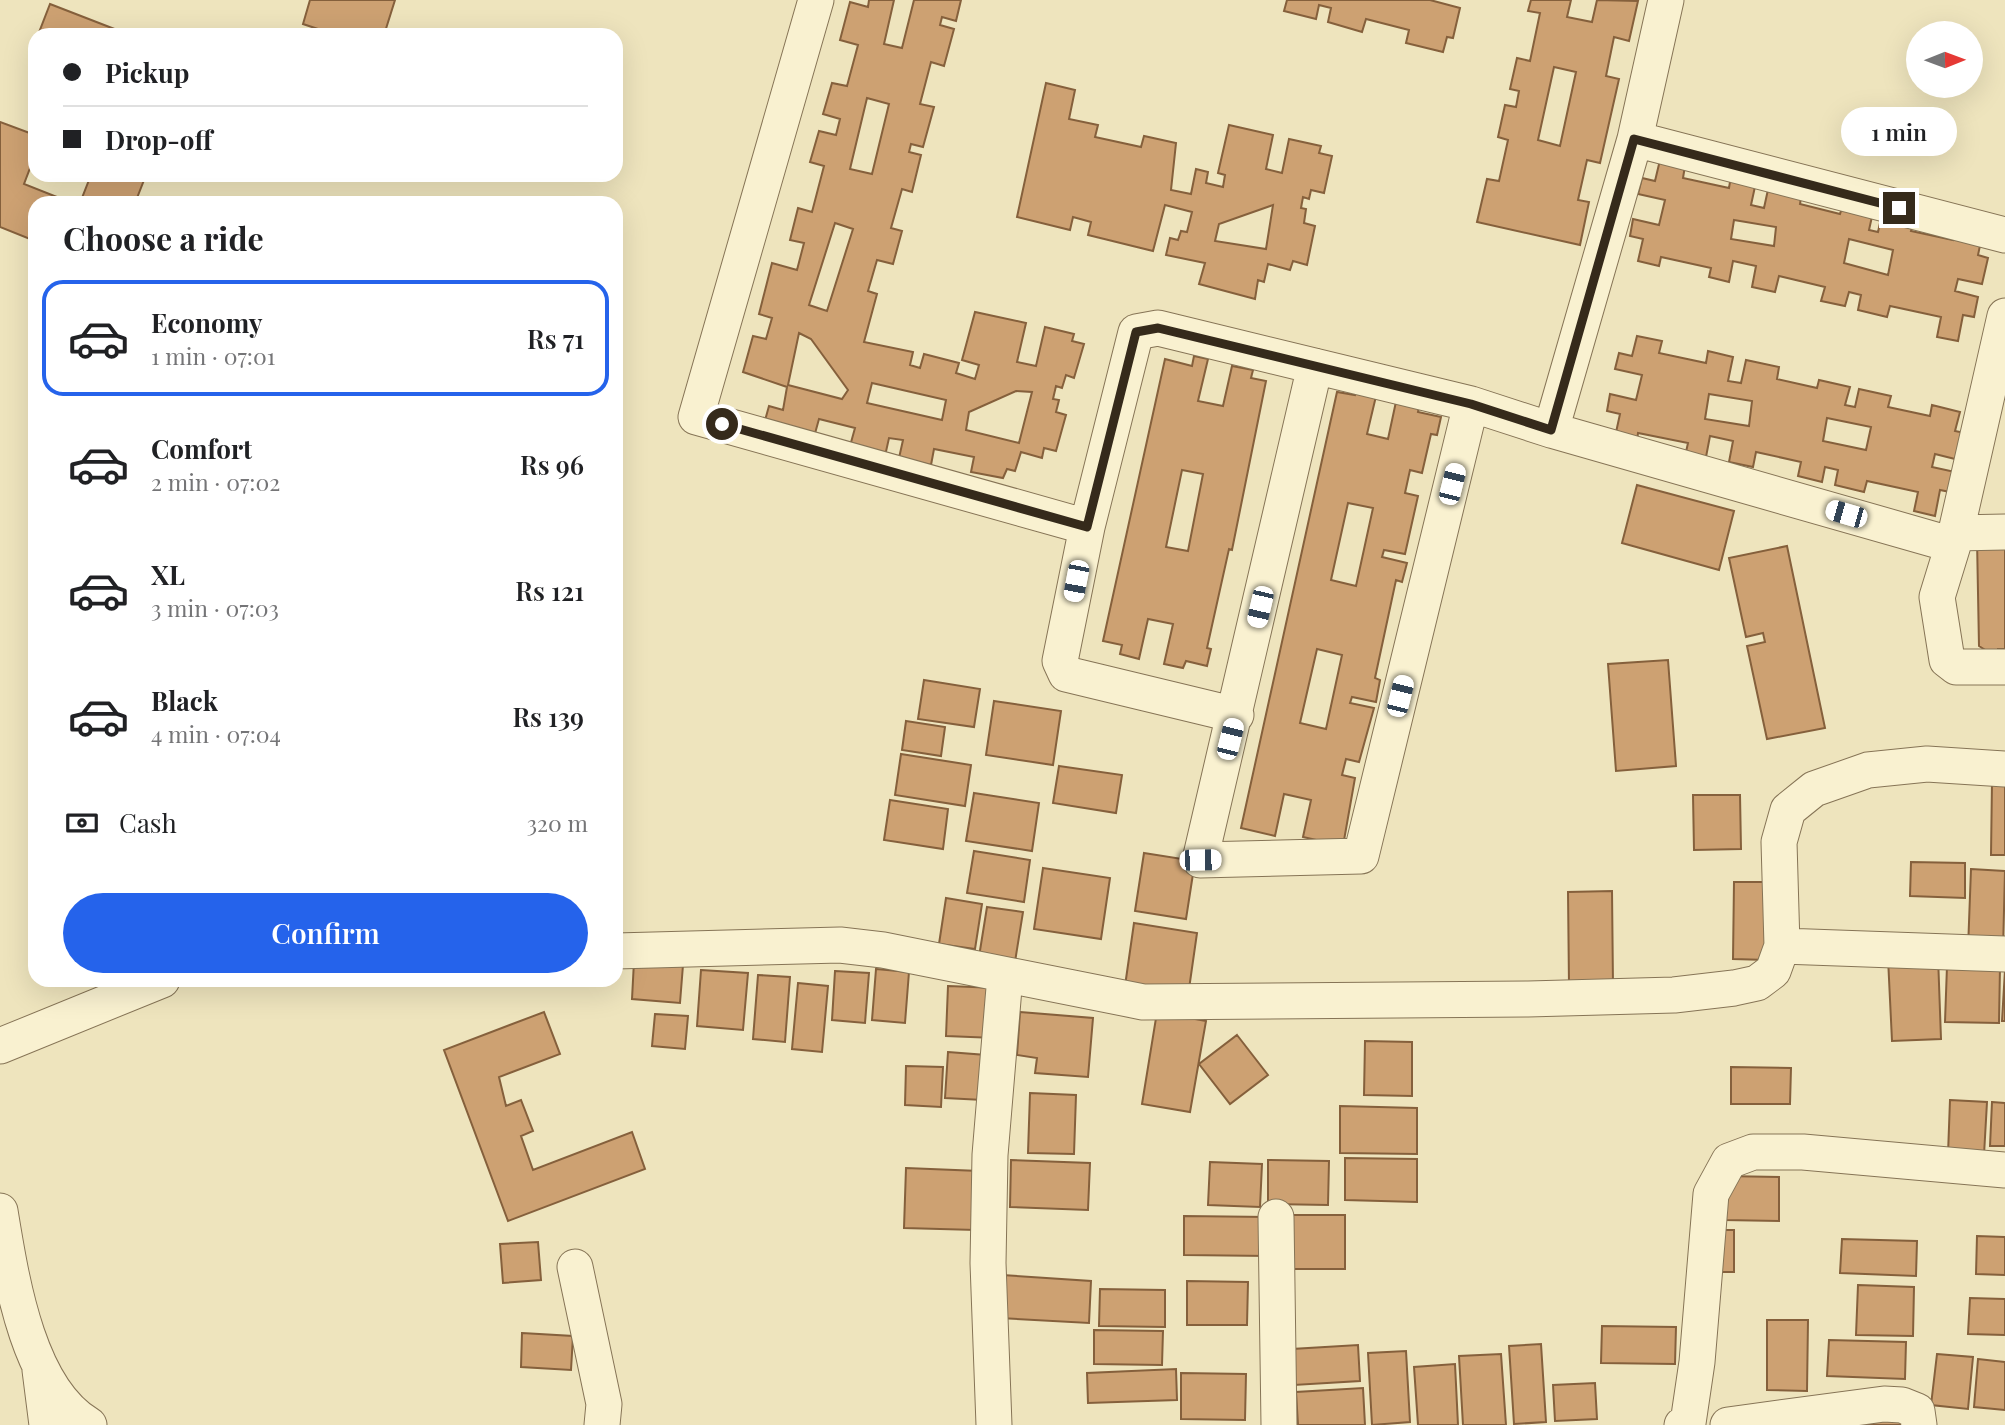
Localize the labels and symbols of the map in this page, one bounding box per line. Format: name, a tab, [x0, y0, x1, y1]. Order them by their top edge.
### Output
north arrow	[1906, 21, 1983, 98]
callout: 1 min	[1841, 106, 1957, 156]
route end	[1883, 192, 1915, 224]
route start	[706, 408, 738, 440]
car	[1437, 461, 1468, 507]
car	[1823, 498, 1870, 530]
car	[1062, 558, 1091, 604]
car	[1246, 584, 1275, 630]
car	[1385, 673, 1416, 719]
car	[1215, 716, 1246, 762]
car	[1179, 849, 1222, 871]

